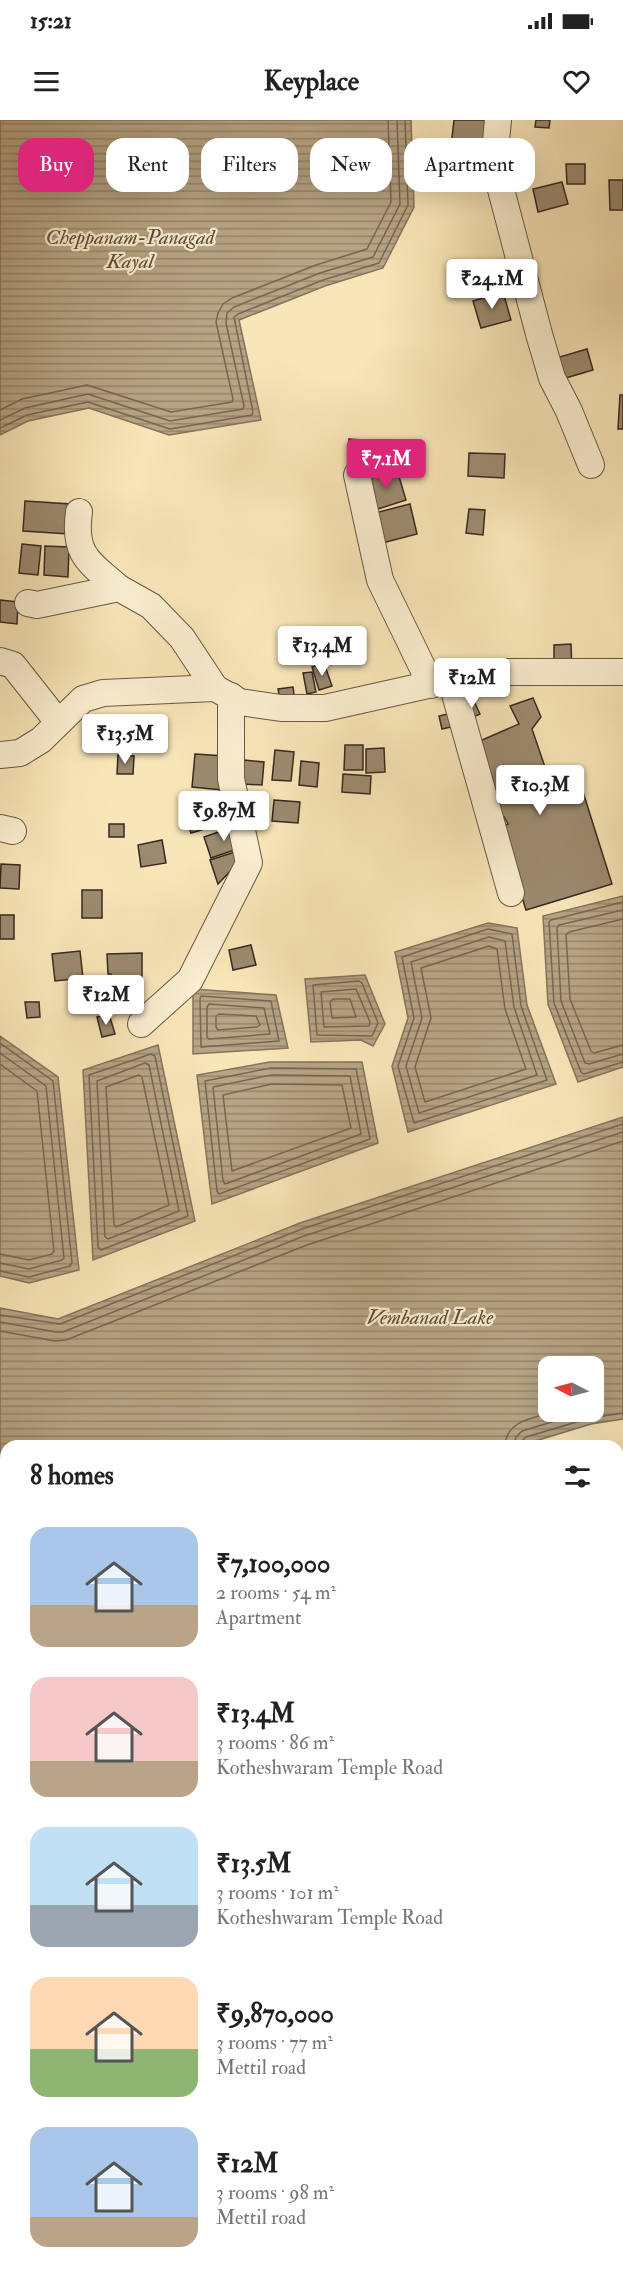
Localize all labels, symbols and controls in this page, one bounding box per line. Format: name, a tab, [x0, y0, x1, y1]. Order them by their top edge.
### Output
text: 15:21	[30, 7, 72, 35]
icon: menu	[30, 65, 63, 98]
text: Keyplace	[264, 65, 359, 98]
icon: heart	[560, 65, 593, 98]
chip: Buy	[18, 138, 94, 192]
chip: Rent	[106, 138, 189, 192]
chip: Filters	[201, 138, 298, 192]
chip: New	[310, 138, 392, 192]
chip: Apartment	[404, 138, 535, 192]
water label: Cheppanam-Panagad Kayal	[45, 224, 216, 275]
pin: ₹24.1M	[443, 259, 541, 310]
text: ₹24.1M	[460, 266, 524, 291]
pin: ₹7.1M	[344, 439, 428, 490]
text: ₹7.1M	[361, 446, 411, 471]
pin: ₹13.4M	[273, 626, 371, 677]
text: ₹13.4M	[292, 633, 352, 658]
pin: ₹12M	[436, 658, 508, 709]
text: ₹12M	[448, 665, 496, 690]
pin: ₹13.5M	[76, 714, 174, 765]
text: ₹13.5M	[96, 721, 154, 746]
pin: ₹10.3M	[491, 765, 589, 816]
text: ₹10.3M	[510, 772, 570, 797]
pin: ₹9.87M	[175, 791, 273, 842]
text: ₹9.87M	[192, 798, 256, 823]
pin: ₹12M	[70, 975, 142, 1026]
text: ₹12M	[82, 982, 130, 1007]
water label: Vembanad Lake	[367, 1304, 494, 1331]
north arrow	[538, 1356, 604, 1422]
map controls	[538, 1356, 604, 1422]
text: 8 homes	[30, 1460, 114, 1492]
icon: filters	[561, 1460, 594, 1493]
text: ₹7,100,000	[216, 1548, 330, 1580]
icon: home	[78, 1551, 150, 1623]
text: 2 rooms · 54 m²	[216, 1580, 336, 1605]
text: Apartment	[216, 1605, 301, 1630]
text: ₹13.4M	[216, 1698, 295, 1730]
icon: home	[78, 1701, 150, 1773]
text: 3 rooms · 86 m²	[216, 1730, 334, 1755]
text: Kotheshwaram Temple Road	[216, 1755, 443, 1780]
text: ₹13.5M	[216, 1848, 291, 1880]
icon: home	[78, 1851, 150, 1923]
text: 3 rooms · 101 m²	[216, 1880, 339, 1905]
text: Kotheshwaram Temple Road	[216, 1905, 443, 1930]
text: ₹9,870,000	[216, 1998, 334, 2030]
icon: home	[78, 2001, 150, 2073]
text: 3 rooms · 77 m²	[216, 2030, 333, 2055]
text: Mettil road	[216, 2055, 306, 2080]
text: ₹12M	[216, 2148, 278, 2180]
icon: home	[78, 2151, 150, 2223]
text: 3 rooms · 98 m²	[216, 2180, 334, 2205]
text: Mettil road	[216, 2205, 306, 2230]

